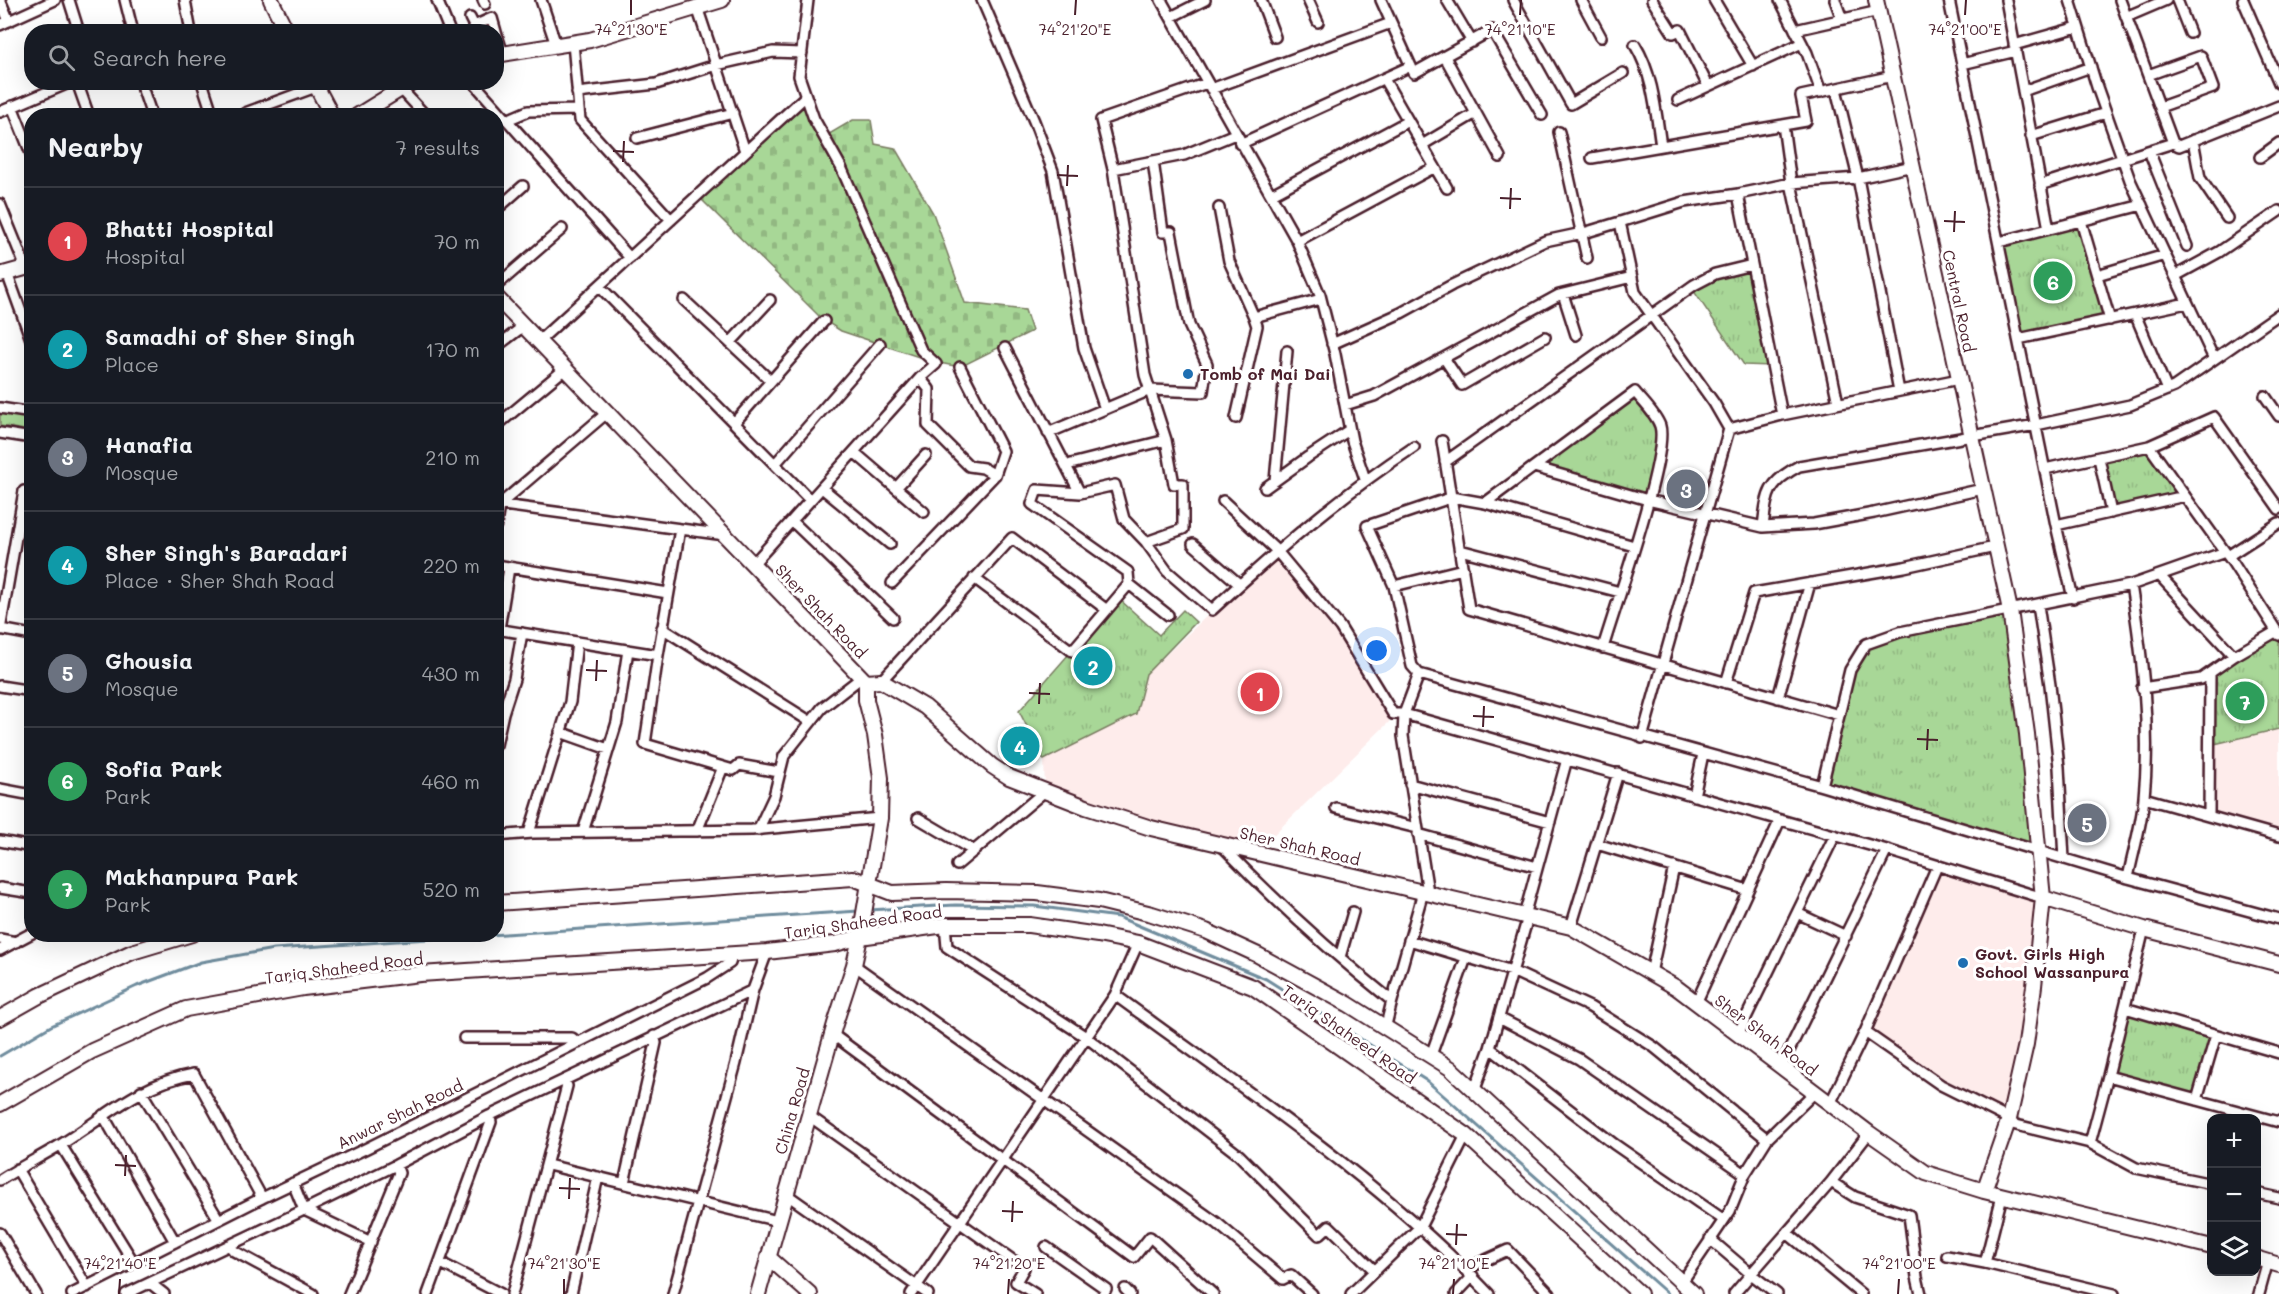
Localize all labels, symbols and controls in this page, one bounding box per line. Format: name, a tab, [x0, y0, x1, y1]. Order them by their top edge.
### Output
text: 74°21'30"E	[594, 19, 668, 39]
text: 74°21'20"E	[1039, 19, 1112, 39]
text: 74°21'10"E	[1484, 19, 1556, 39]
text: 74°21'00"E	[1928, 19, 2002, 39]
search box	[24, 24, 504, 90]
icon: search	[45, 41, 78, 74]
text: Search here	[93, 43, 227, 72]
text: Nearby	[48, 130, 143, 164]
text: 7 results	[396, 134, 480, 160]
text: Bhatti Hospital	[105, 214, 274, 243]
text: 1	[63, 228, 72, 254]
text: 70 m	[434, 228, 480, 254]
text: Hospital	[105, 243, 186, 269]
street label: Central Road	[1938, 248, 1981, 354]
pin: 6	[2034, 258, 2072, 304]
text: Samadhi of Sher Singh	[105, 322, 355, 351]
text: 2	[62, 336, 73, 362]
text: 170 m	[425, 336, 480, 362]
text: Place	[105, 351, 159, 377]
place label: Tomb of Mai Dai	[1200, 363, 1331, 384]
marker: Tomb of Mai Dai	[1181, 367, 1195, 381]
text: Hanafia	[105, 430, 193, 459]
text: 3	[62, 444, 74, 470]
text: 210 m	[425, 444, 480, 470]
text: Mosque	[105, 459, 179, 485]
pin: 3	[1666, 466, 1706, 512]
text: Sher Singh's Baradari	[105, 538, 348, 567]
text: 4	[61, 552, 74, 578]
text: 220 m	[423, 552, 480, 578]
street label: Sher Shah Road	[771, 559, 872, 662]
text: Place · Sher Shah Road	[105, 567, 334, 593]
your location	[1362, 636, 1391, 665]
pin: 2	[1074, 644, 1112, 688]
text: Ghousia	[105, 646, 193, 675]
text: 5	[62, 660, 73, 686]
text: 430 m	[422, 660, 480, 686]
pin: 1	[1240, 670, 1280, 714]
text: Mosque	[105, 675, 179, 701]
pin: 7	[2226, 678, 2264, 724]
pin: 4	[1000, 724, 1040, 768]
text: Sofia Park	[105, 754, 222, 783]
text: 6	[61, 768, 74, 794]
text: 460 m	[422, 768, 480, 794]
text: Park	[105, 783, 150, 809]
pin: 5	[2068, 800, 2106, 846]
street label: Sher Shah Road	[1238, 821, 1362, 870]
text: Makhanpura Park	[105, 862, 298, 891]
text: 7	[62, 876, 73, 902]
text: 520 m	[423, 876, 480, 902]
text: Park	[105, 891, 150, 917]
street label: Tariq Shaheed Road	[783, 900, 943, 943]
place label: Govt. Girls High School Wassanpura	[1975, 943, 2130, 982]
street label: Tariq Shaheed Road	[264, 947, 424, 988]
marker: Govt. Girls High School Wassanpura	[1956, 956, 1970, 970]
street label: Tariq Shaheed Road	[1278, 979, 1420, 1088]
street label: Sher Shah Road	[1711, 989, 1822, 1080]
street label: China Road	[769, 1065, 814, 1157]
street label: Anwar Shah Road	[333, 1074, 466, 1153]
map controls	[2207, 1114, 2261, 1276]
button: +	[2207, 1114, 2261, 1168]
button: −	[2207, 1168, 2261, 1222]
button: layers	[2207, 1222, 2261, 1276]
text: 74°21'40"E	[83, 1253, 157, 1273]
text: 74°21'30"E	[527, 1253, 601, 1273]
text: 74°21'20"E	[973, 1253, 1046, 1273]
text: 74°21'10"E	[1418, 1253, 1490, 1273]
text: 74°21'00"E	[1862, 1253, 1936, 1273]

